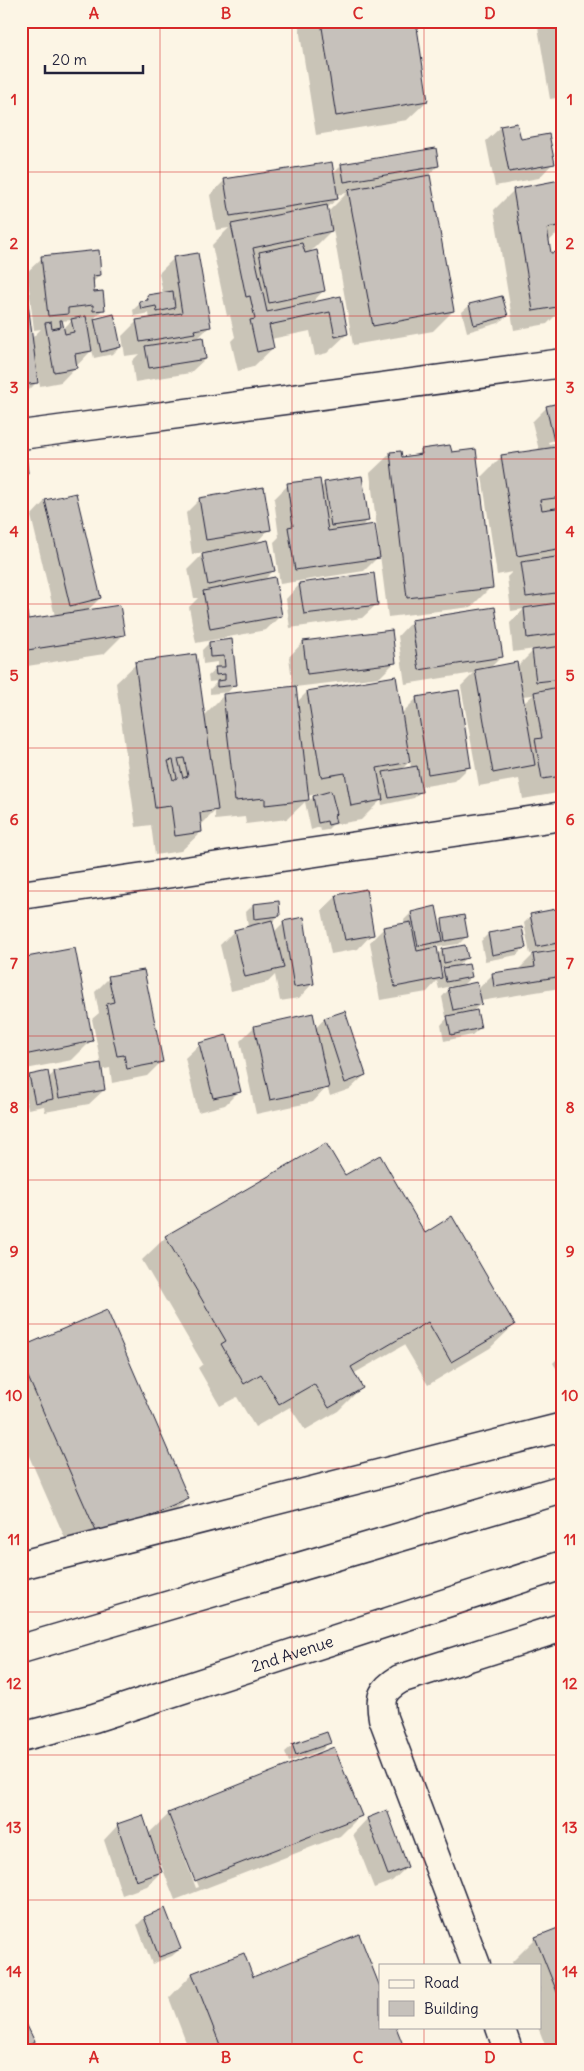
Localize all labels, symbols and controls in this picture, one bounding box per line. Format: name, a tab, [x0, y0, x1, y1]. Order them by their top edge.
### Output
text: A	[89, 3, 99, 23]
text: B	[221, 3, 232, 23]
text: C	[353, 3, 364, 23]
text: D	[484, 3, 496, 23]
scale bar	[45, 42, 142, 74]
text: 20 m	[52, 50, 87, 69]
text: 1	[11, 89, 17, 109]
text: 1	[567, 89, 573, 109]
text: 2	[10, 233, 19, 253]
text: 2	[566, 233, 575, 253]
text: 3	[9, 377, 19, 397]
text: 3	[565, 377, 575, 397]
text: 4	[9, 521, 19, 541]
text: 4	[565, 521, 575, 541]
text: 5	[9, 665, 19, 685]
text: 5	[565, 665, 575, 685]
text: 6	[9, 809, 19, 829]
text: 6	[565, 809, 575, 829]
text: 7	[10, 953, 18, 973]
text: 7	[566, 953, 574, 973]
text: 8	[9, 1097, 19, 1117]
text: 8	[565, 1097, 575, 1117]
text: 9	[9, 1241, 19, 1261]
text: 9	[565, 1241, 575, 1261]
text: 10	[6, 1385, 22, 1405]
text: 10	[562, 1385, 578, 1405]
text: 11	[8, 1529, 20, 1549]
text: 11	[564, 1529, 576, 1549]
street label: 2nd Avenue	[249, 1631, 336, 1676]
text: 12	[6, 1673, 22, 1693]
text: 12	[562, 1673, 578, 1693]
text: 13	[6, 1817, 22, 1837]
text: 13	[562, 1817, 578, 1837]
text: 14	[6, 1961, 22, 1981]
text: 14	[562, 1961, 578, 1981]
legend	[379, 1964, 542, 2028]
text: Road	[424, 1973, 459, 1992]
text: Building	[424, 1999, 479, 2018]
text: A	[89, 2047, 99, 2067]
text: B	[221, 2047, 232, 2067]
text: C	[353, 2047, 364, 2067]
text: D	[484, 2047, 496, 2067]

